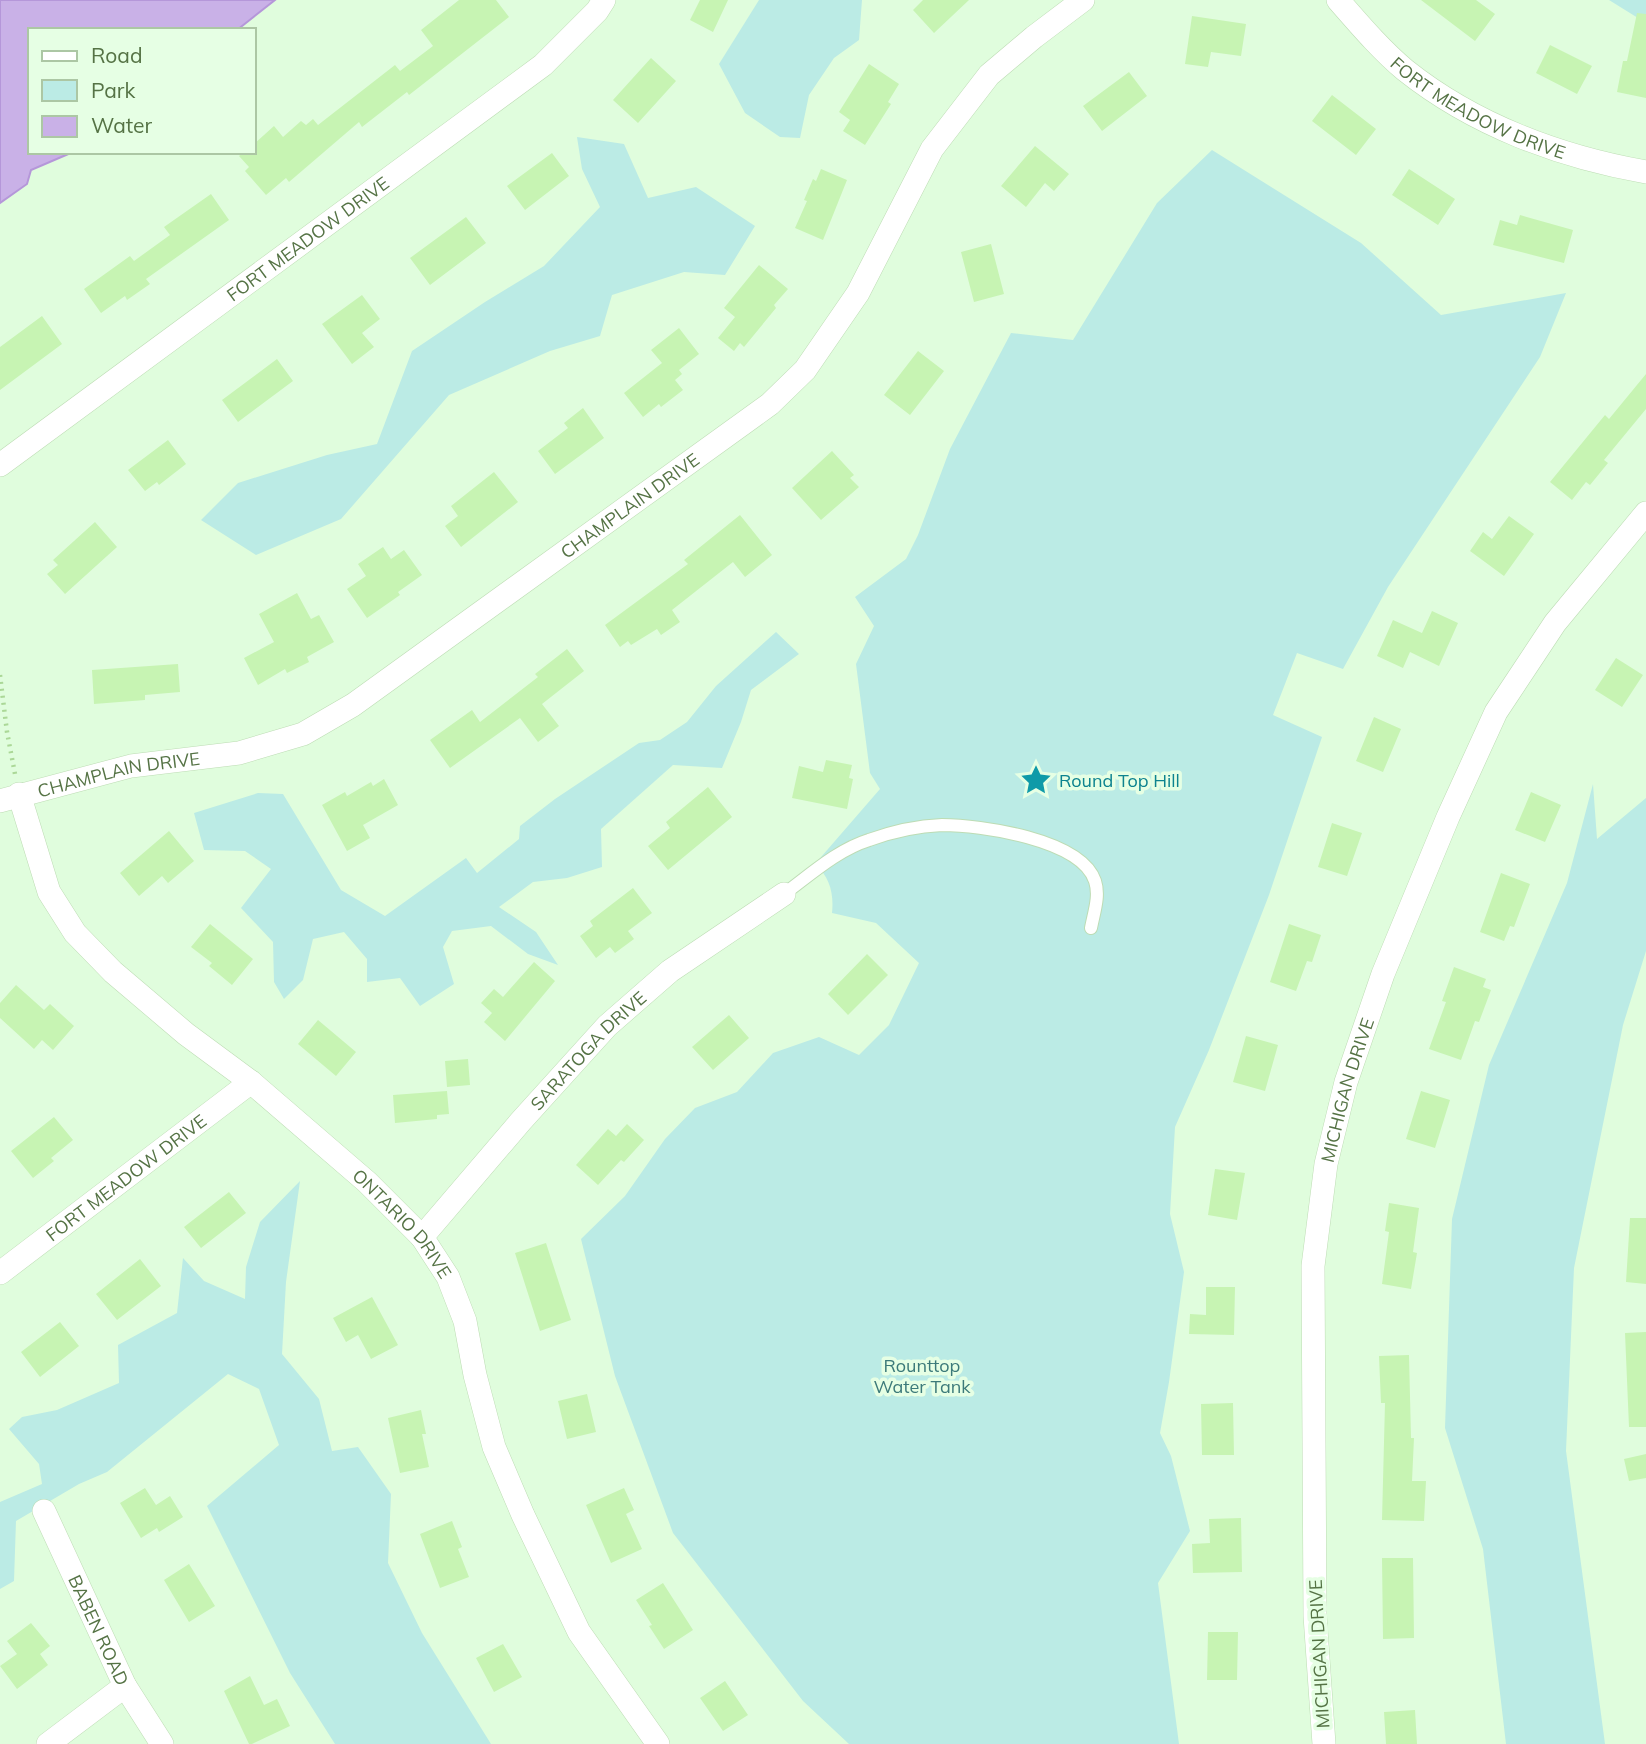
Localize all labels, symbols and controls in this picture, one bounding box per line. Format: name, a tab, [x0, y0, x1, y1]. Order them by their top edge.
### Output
legend	[28, 28, 256, 154]
text: Road	[91, 42, 142, 68]
street label: FORT MEADOW DRIVE	[1386, 52, 1569, 163]
text: Park	[91, 77, 135, 103]
text: Water	[91, 112, 152, 138]
street label: FORT MEADOW DRIVE	[222, 171, 393, 306]
street label: CHAMPLAIN DRIVE	[556, 448, 703, 563]
street label: CHAMPLAIN DRIVE	[35, 746, 201, 802]
place icon: Round Top Hill	[1019, 763, 1053, 797]
place label: Round Top Hill	[1059, 769, 1180, 792]
street label: SARATOGA DRIVE	[525, 986, 651, 1115]
street label: MICHIGAN DRIVE	[1315, 1015, 1379, 1165]
street label: FORT MEADOW DRIVE	[41, 1109, 211, 1246]
street label: ONTARIO DRIVE	[348, 1163, 457, 1283]
park label: Rounttop Water Tank	[873, 1354, 971, 1398]
street label: BABEN ROAD	[64, 1571, 134, 1689]
street label: MICHIGAN DRIVE	[1304, 1579, 1334, 1729]

